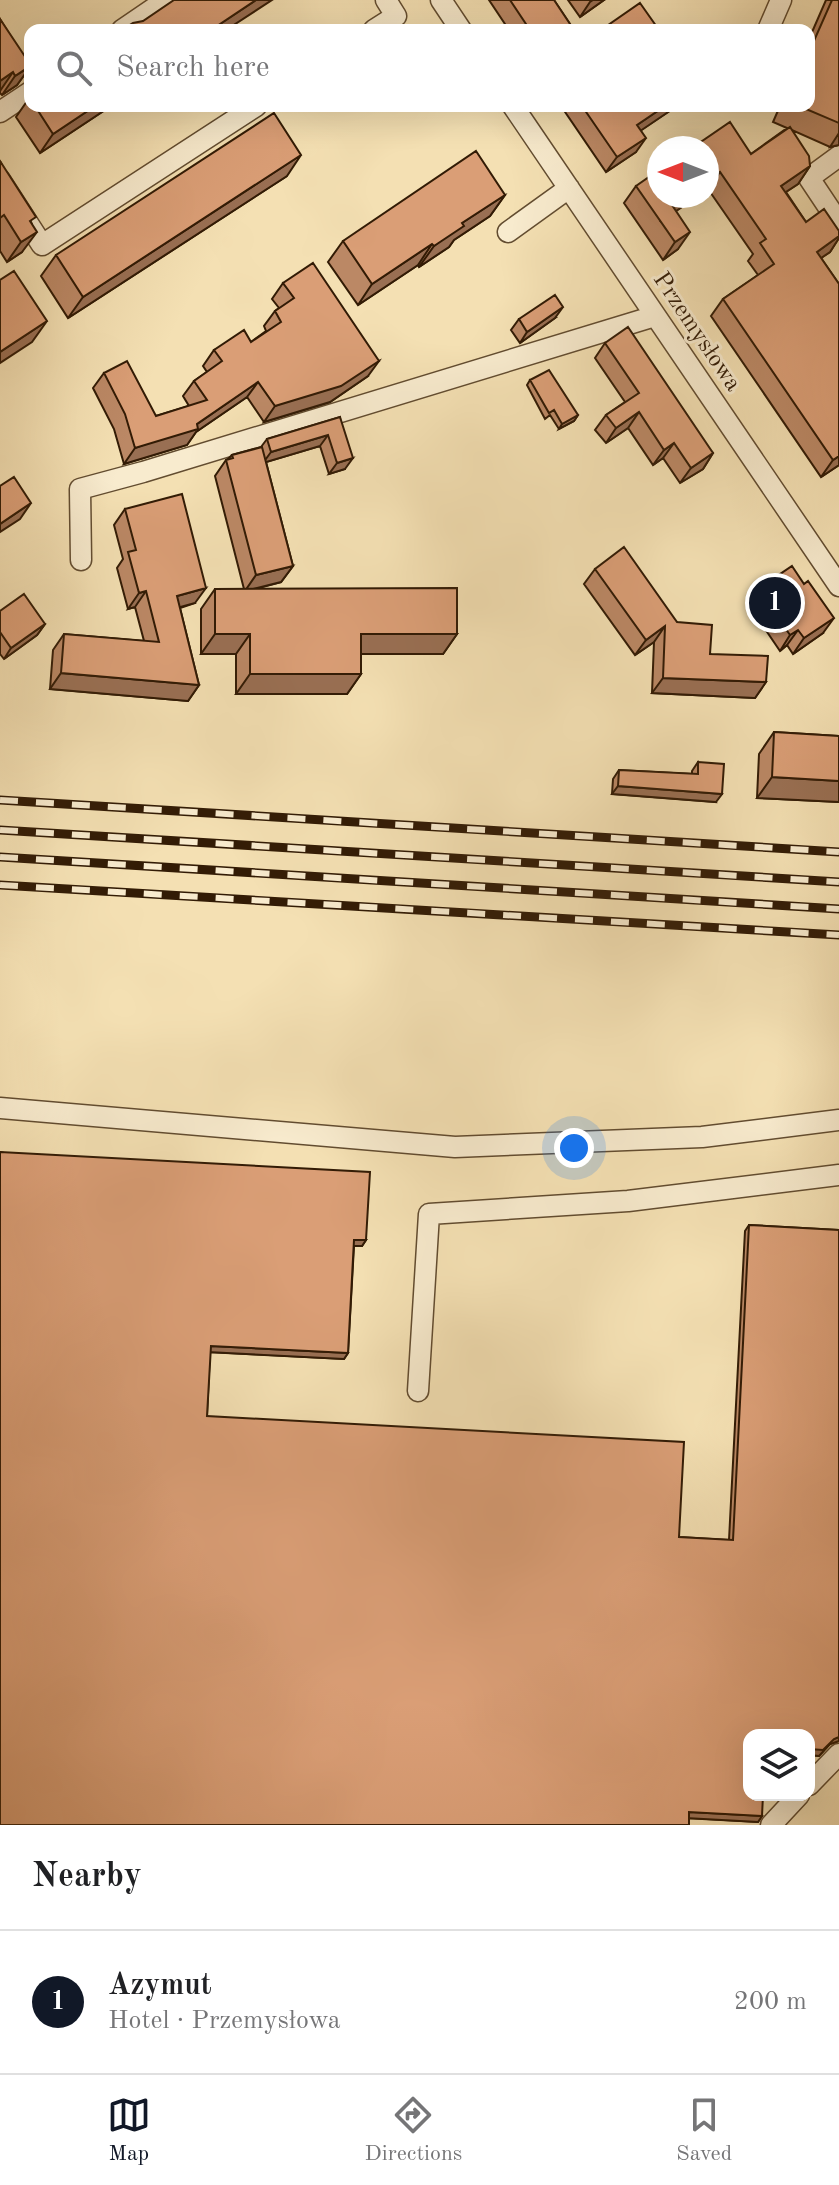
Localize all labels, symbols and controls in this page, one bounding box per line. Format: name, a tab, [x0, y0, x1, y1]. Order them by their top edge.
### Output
search box	[24, 24, 815, 112]
icon: search	[52, 46, 96, 90]
text: Search here	[116, 53, 270, 83]
north arrow	[647, 136, 719, 208]
street label: Przemysłowa	[648, 268, 745, 396]
pin: 1	[749, 573, 801, 633]
your location	[554, 1128, 594, 1168]
map controls	[743, 1729, 815, 1801]
button: layers	[743, 1729, 815, 1801]
text: Nearby	[32, 1860, 142, 1894]
text: Azymut	[108, 1971, 212, 2001]
text: 1	[50, 1989, 66, 2015]
text: 200 m	[734, 1989, 807, 2015]
text: Hotel · Przemysłowa	[108, 2008, 341, 2034]
tab: Map	[107, 2093, 151, 2168]
tab: Directions	[365, 2093, 462, 2168]
tab: Saved	[676, 2093, 732, 2168]

